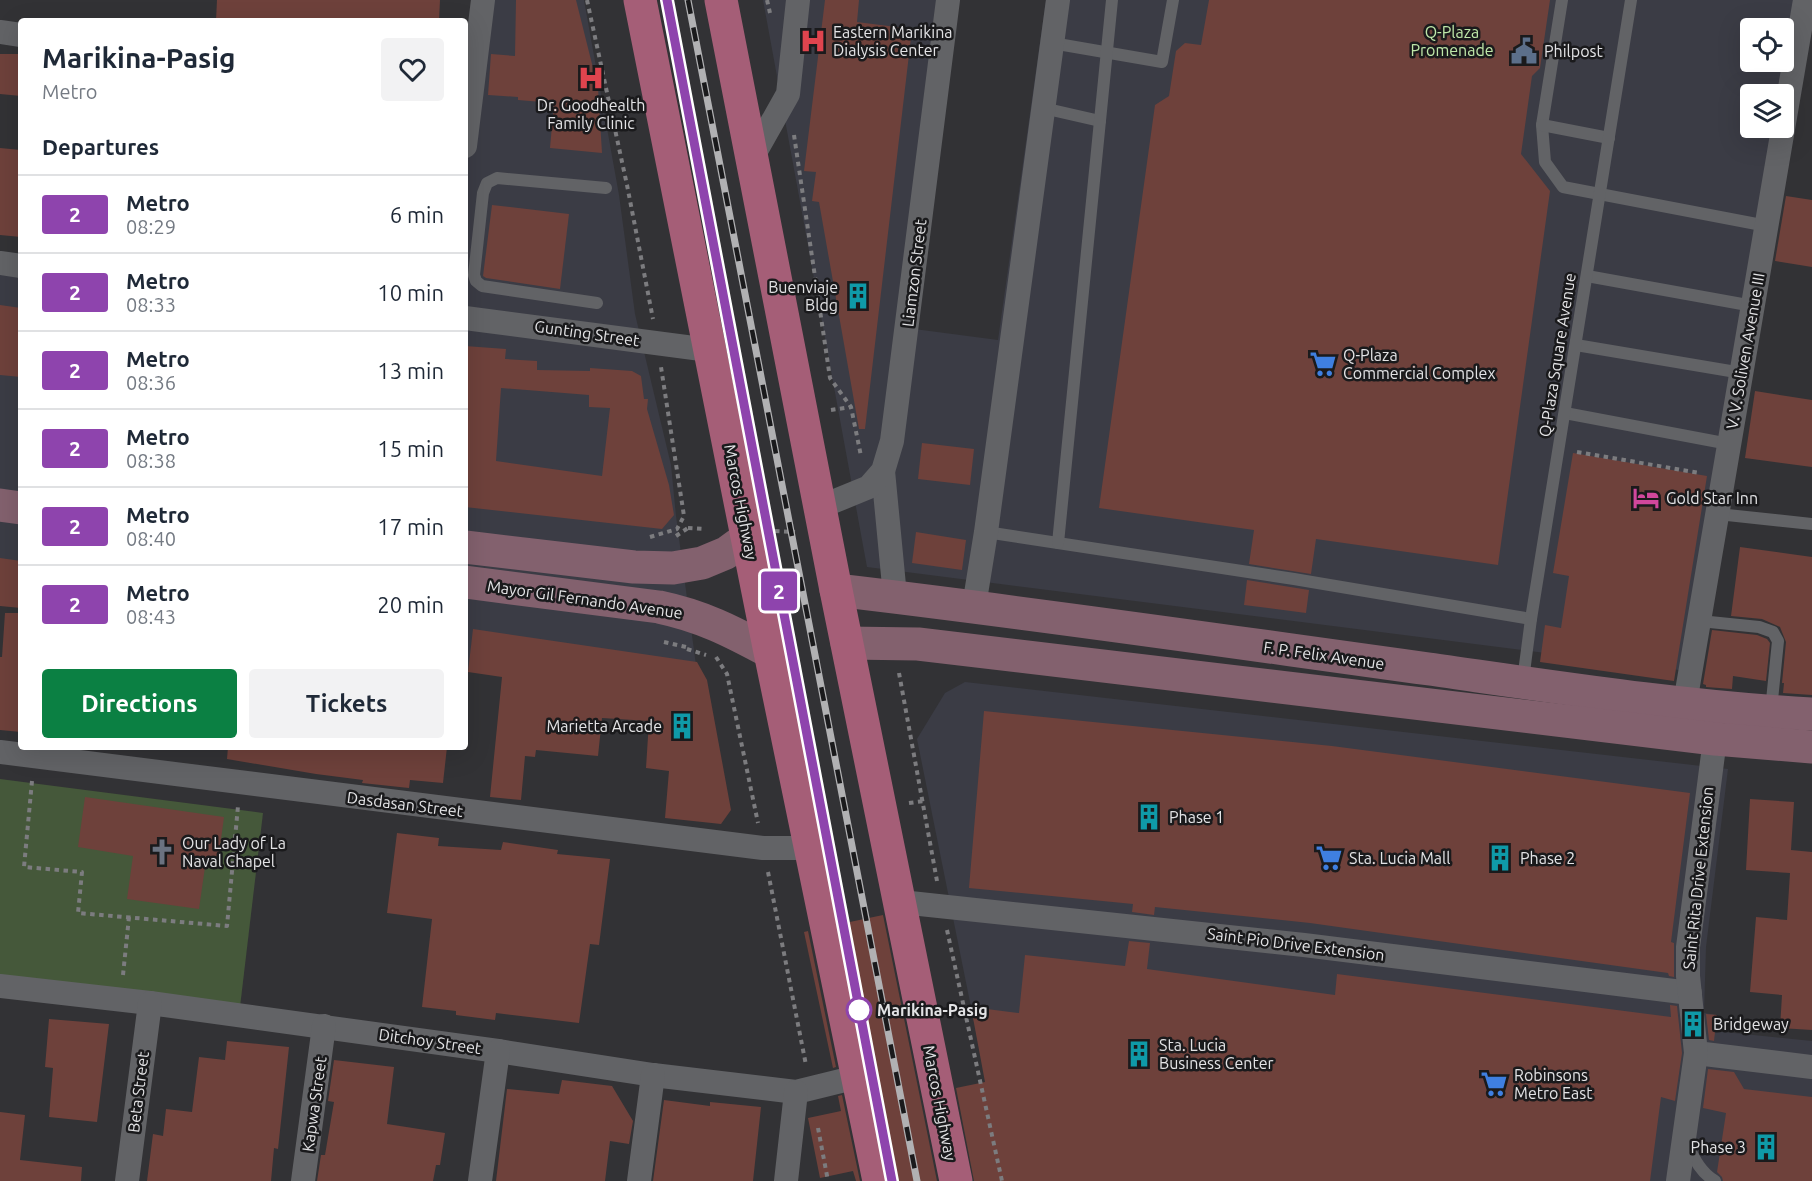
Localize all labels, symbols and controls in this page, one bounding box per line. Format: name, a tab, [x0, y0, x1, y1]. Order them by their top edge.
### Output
map controls	[1740, 18, 1794, 138]
button: locate	[1740, 18, 1794, 72]
place label: Eastern Marikina Dialysis Center	[833, 23, 953, 59]
park label: Q-Plaza Promenade	[1410, 23, 1494, 59]
hospital icon: Eastern Marikina Dialysis Center	[798, 26, 828, 56]
public building icon: Philpost	[1509, 36, 1539, 66]
button: heart	[381, 38, 444, 101]
text: Marikina-Pasig	[42, 42, 236, 73]
place label: Philpost	[1544, 42, 1603, 60]
hospital icon: Dr. Goodhealth Family Clinic	[576, 63, 606, 93]
text: Metro	[42, 80, 98, 103]
button: layers	[1740, 84, 1794, 138]
place label: Dr. Goodhealth Family Clinic	[537, 96, 645, 132]
text: Departures	[42, 134, 159, 159]
text: Metro	[126, 190, 190, 215]
text: 2	[69, 202, 81, 226]
text: 6 min	[390, 202, 444, 227]
text: 08:29	[126, 215, 176, 238]
street label: Liamzon Street	[898, 218, 930, 328]
text: Metro	[126, 268, 190, 293]
street label: V. V. Soliven Avenue III	[1722, 271, 1768, 431]
street label: Q-Plaza Square Avenue	[1535, 272, 1579, 438]
place label: Buenviaje Bldg	[768, 278, 838, 314]
text: 2	[69, 280, 81, 304]
text: 10 min	[377, 280, 444, 305]
building icon: Buenviaje Bldg	[843, 281, 873, 311]
text: 08:33	[126, 293, 176, 316]
street label: Gunting Street	[533, 317, 641, 349]
text: Metro	[126, 346, 190, 371]
place label: Q-Plaza Commercial Complex	[1343, 346, 1495, 382]
supermarket icon: Q-Plaza Commercial Complex	[1308, 349, 1338, 379]
text: 2	[69, 358, 81, 382]
text: 13 min	[377, 358, 444, 383]
text: 08:36	[126, 371, 176, 394]
text: Metro	[126, 424, 190, 449]
text: 2	[69, 436, 81, 460]
text: 15 min	[377, 436, 444, 461]
street label: Marcos Highway	[721, 443, 761, 562]
text: 08:38	[126, 449, 176, 472]
hotel icon: Gold Star Inn	[1631, 483, 1661, 513]
place label: Gold Star Inn	[1666, 489, 1758, 507]
text: Metro	[126, 502, 190, 527]
text: 2	[69, 514, 81, 538]
text: 17 min	[377, 514, 444, 539]
text: 08:40	[126, 527, 176, 550]
line badge: 2	[760, 572, 798, 610]
street label: Mayor Gil Fernando Avenue	[486, 576, 684, 622]
text: 2	[773, 579, 785, 603]
text: Metro	[126, 580, 190, 605]
text: 2	[69, 592, 81, 616]
text: 20 min	[377, 592, 444, 617]
text: 08:43	[126, 605, 176, 628]
street label: F. P. Felix Avenue	[1262, 638, 1386, 672]
button: Directions	[42, 669, 237, 738]
button: Tickets	[249, 669, 444, 738]
building icon: Marietta Arcade	[667, 711, 697, 741]
place label: Marietta Arcade	[546, 717, 662, 735]
street label: Saint Rita Drive Extension	[1679, 786, 1717, 970]
street label: Dasdasan Street	[346, 788, 465, 820]
building icon: Phase 1	[1134, 802, 1164, 832]
place label: Phase 1	[1169, 808, 1224, 826]
place label: Our Lady of La Naval Chapel	[182, 834, 286, 870]
church icon: Our Lady of La Naval Chapel	[147, 837, 177, 867]
supermarket icon: Sta. Lucia Mall	[1314, 843, 1344, 873]
building icon: Phase 2	[1485, 843, 1515, 873]
place label: Sta. Lucia Mall	[1349, 849, 1450, 867]
place label: Phase 2	[1520, 849, 1575, 867]
street label: Saint Pio Drive Extension	[1206, 924, 1386, 964]
marker: Marikina-Pasig	[846, 997, 872, 1023]
place label: Marikina-Pasig	[877, 1001, 988, 1019]
building icon: Bridgeway	[1678, 1009, 1708, 1039]
place label: Bridgeway	[1713, 1015, 1789, 1033]
street label: Ditchoy Street	[378, 1025, 483, 1057]
place label: Sta. Lucia Business Center	[1159, 1036, 1274, 1072]
building icon: Sta. Lucia Business Center	[1124, 1039, 1154, 1069]
street label: Marcos Highway	[920, 1044, 960, 1163]
street label: Beta Street	[124, 1050, 152, 1134]
street label: Kapwa Street	[298, 1054, 330, 1153]
place label: Robinsons Metro East	[1514, 1066, 1593, 1102]
supermarket icon: Robinsons Metro East	[1479, 1069, 1509, 1099]
building icon: Phase 3	[1751, 1132, 1781, 1162]
place label: Phase 3	[1691, 1138, 1746, 1156]

